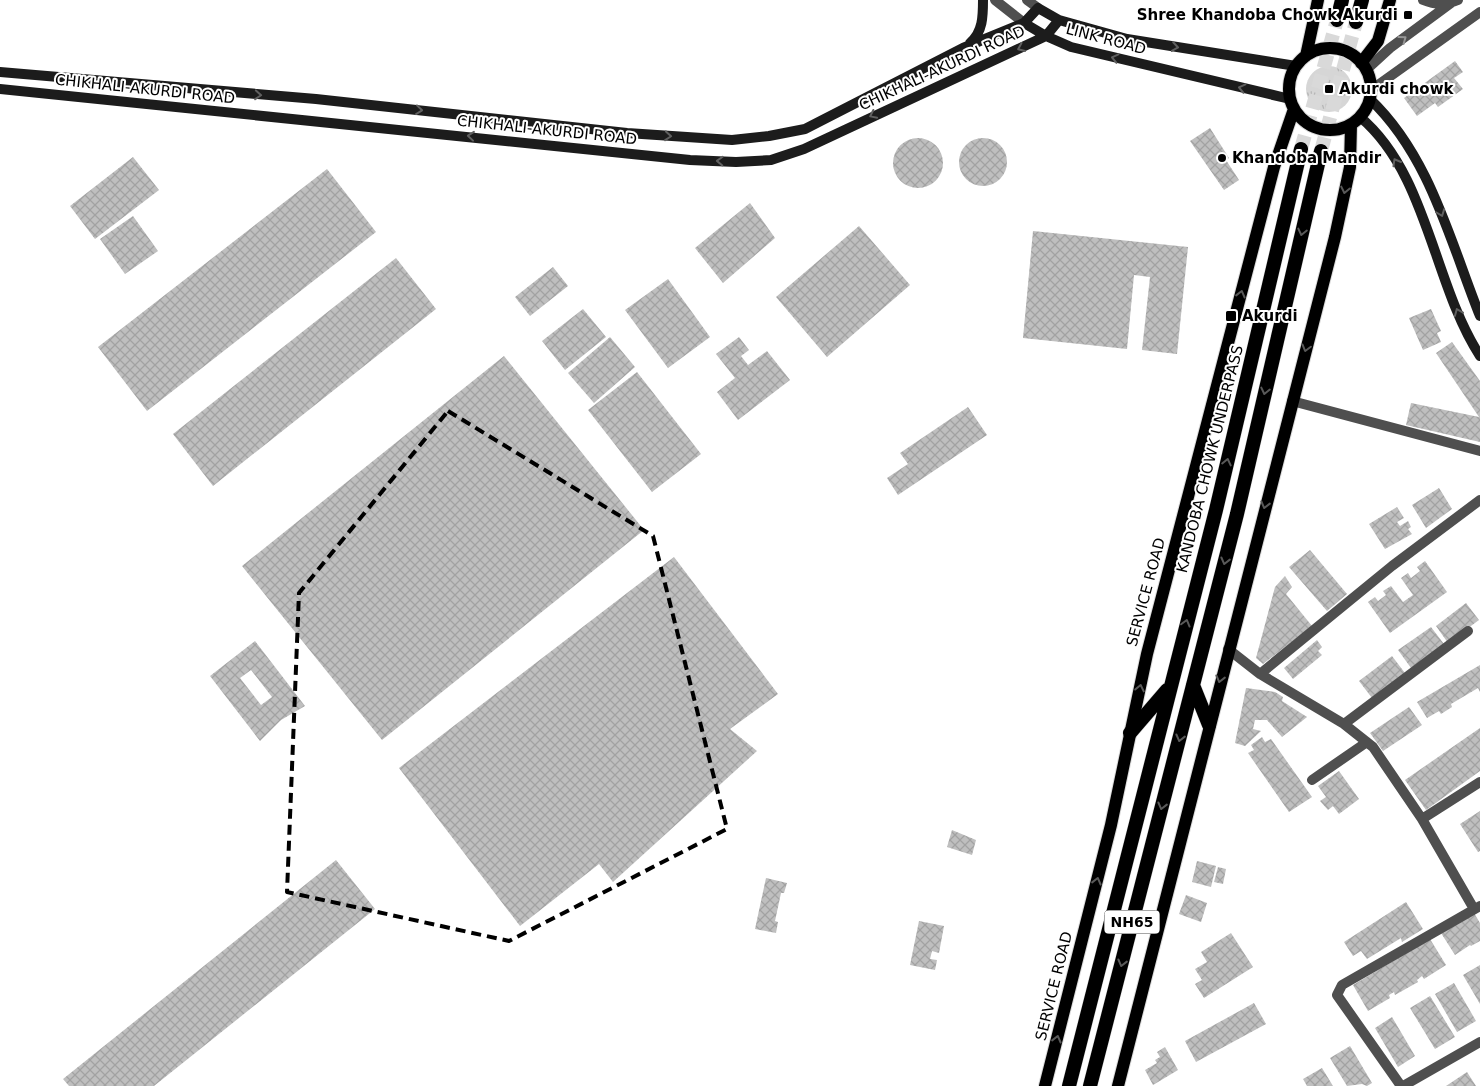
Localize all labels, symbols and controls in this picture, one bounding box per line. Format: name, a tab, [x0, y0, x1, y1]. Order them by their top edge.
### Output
place label: Shree Khandoba Chowk Akurdi	[1137, 6, 1398, 24]
marker: Shree Khandoba Chowk Akurdi	[1402, 9, 1414, 21]
street label: LINK ROAD	[1064, 20, 1148, 58]
street label: CHIKHALI-AKURDI ROAD	[856, 22, 1028, 114]
one-way arrow	[1397, 36, 1407, 45]
one-way arrow	[1017, 41, 1026, 52]
one-way arrow	[1171, 41, 1180, 51]
one-way arrow	[1110, 53, 1119, 64]
street label: CHIKHALI-AKURDI ROAD	[54, 71, 236, 107]
place label: Akurdi chowk	[1339, 80, 1454, 98]
one-way arrow	[1238, 83, 1247, 94]
marker: Akurdi chowk	[1323, 83, 1335, 95]
one-way arrow	[254, 89, 262, 100]
one-way arrow	[416, 105, 424, 116]
one-way arrow	[869, 109, 878, 120]
street label: CHIKHALI-AKURDI ROAD	[456, 112, 638, 148]
one-way arrow	[467, 131, 475, 142]
one-way arrow	[664, 131, 672, 142]
place label: Khandoba Mandir	[1232, 149, 1382, 167]
marker: Khandoba Mandir	[1216, 152, 1228, 164]
one-way arrow	[716, 156, 724, 167]
one-way arrow	[1392, 159, 1402, 168]
one-way arrow	[1341, 186, 1351, 195]
one-way arrow	[1434, 208, 1445, 217]
one-way arrow	[1297, 228, 1308, 237]
one-way arrow	[1235, 290, 1245, 298]
place label: Akurdi	[1242, 307, 1298, 325]
one-way arrow	[1454, 308, 1464, 317]
marker: Akurdi	[1224, 309, 1238, 323]
street label: KANDOBA CHOWK UNDERPASS	[1173, 343, 1247, 575]
one-way arrow	[1301, 343, 1311, 351]
one-way arrow	[1260, 386, 1271, 395]
one-way arrow	[1221, 458, 1232, 467]
one-way arrow	[1260, 501, 1271, 510]
street label: SERVICE ROAD	[1123, 536, 1169, 648]
one-way arrow	[1220, 557, 1230, 565]
one-way arrow	[1180, 619, 1191, 628]
one-way arrow	[1215, 675, 1226, 684]
one-way arrow	[1134, 684, 1144, 693]
one-way arrow	[1175, 734, 1186, 743]
one-way arrow	[1158, 801, 1168, 809]
one-way arrow	[1091, 877, 1102, 886]
road number: NH65	[1104, 910, 1160, 934]
street label: SERVICE ROAD	[1032, 930, 1076, 1042]
one-way arrow	[1117, 959, 1128, 967]
one-way arrow	[1051, 1034, 1062, 1043]

